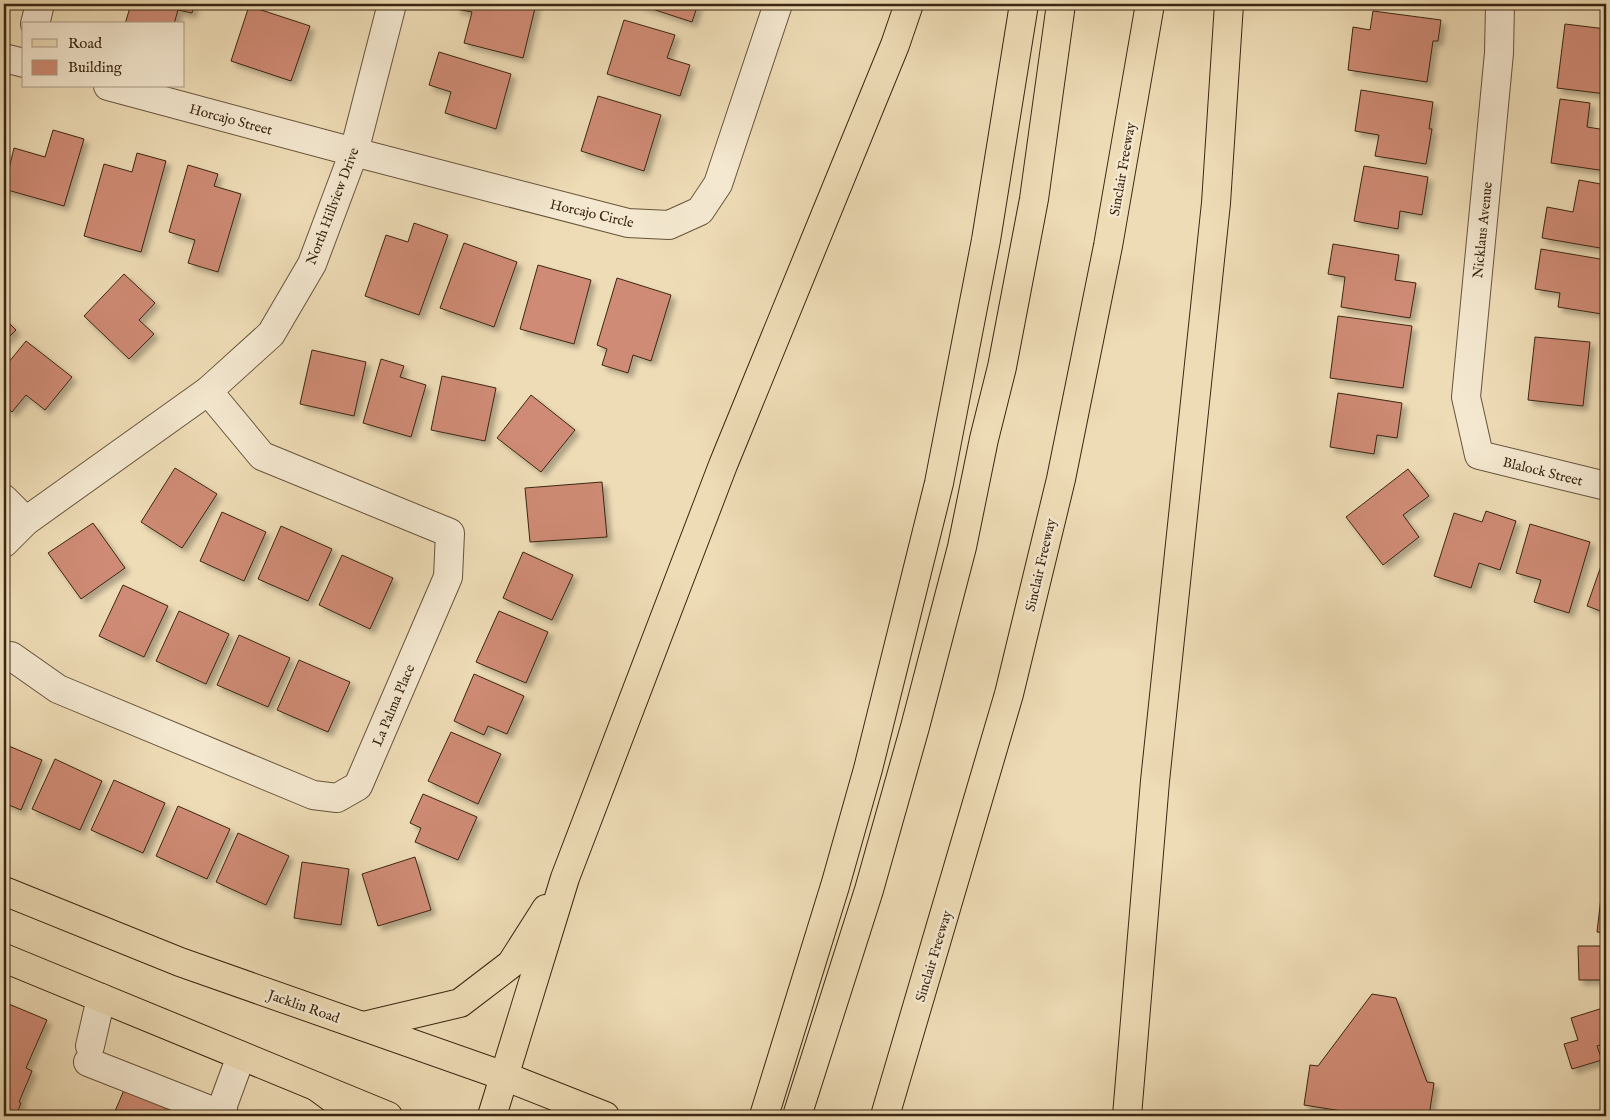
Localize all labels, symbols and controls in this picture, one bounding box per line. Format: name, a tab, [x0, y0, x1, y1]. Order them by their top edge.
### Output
legend	[22, 22, 185, 88]
text: Road	[68, 34, 103, 53]
text: Building	[68, 58, 123, 77]
street label: Horcajo Street	[187, 100, 274, 140]
street label: Sinclair Freeway	[1106, 121, 1140, 217]
street label: North Hillview Drive	[302, 145, 364, 268]
street label: Nicklaus Avenue	[1469, 180, 1497, 279]
street label: Horcajo Circle	[548, 196, 636, 232]
street label: Blalock Street	[1501, 453, 1585, 491]
street label: Sinclair Freeway	[1022, 517, 1060, 613]
street label: La Palma Place	[369, 661, 419, 749]
street label: Sinclair Freeway	[911, 908, 956, 1004]
street label: Jacklin Road	[264, 986, 342, 1028]

